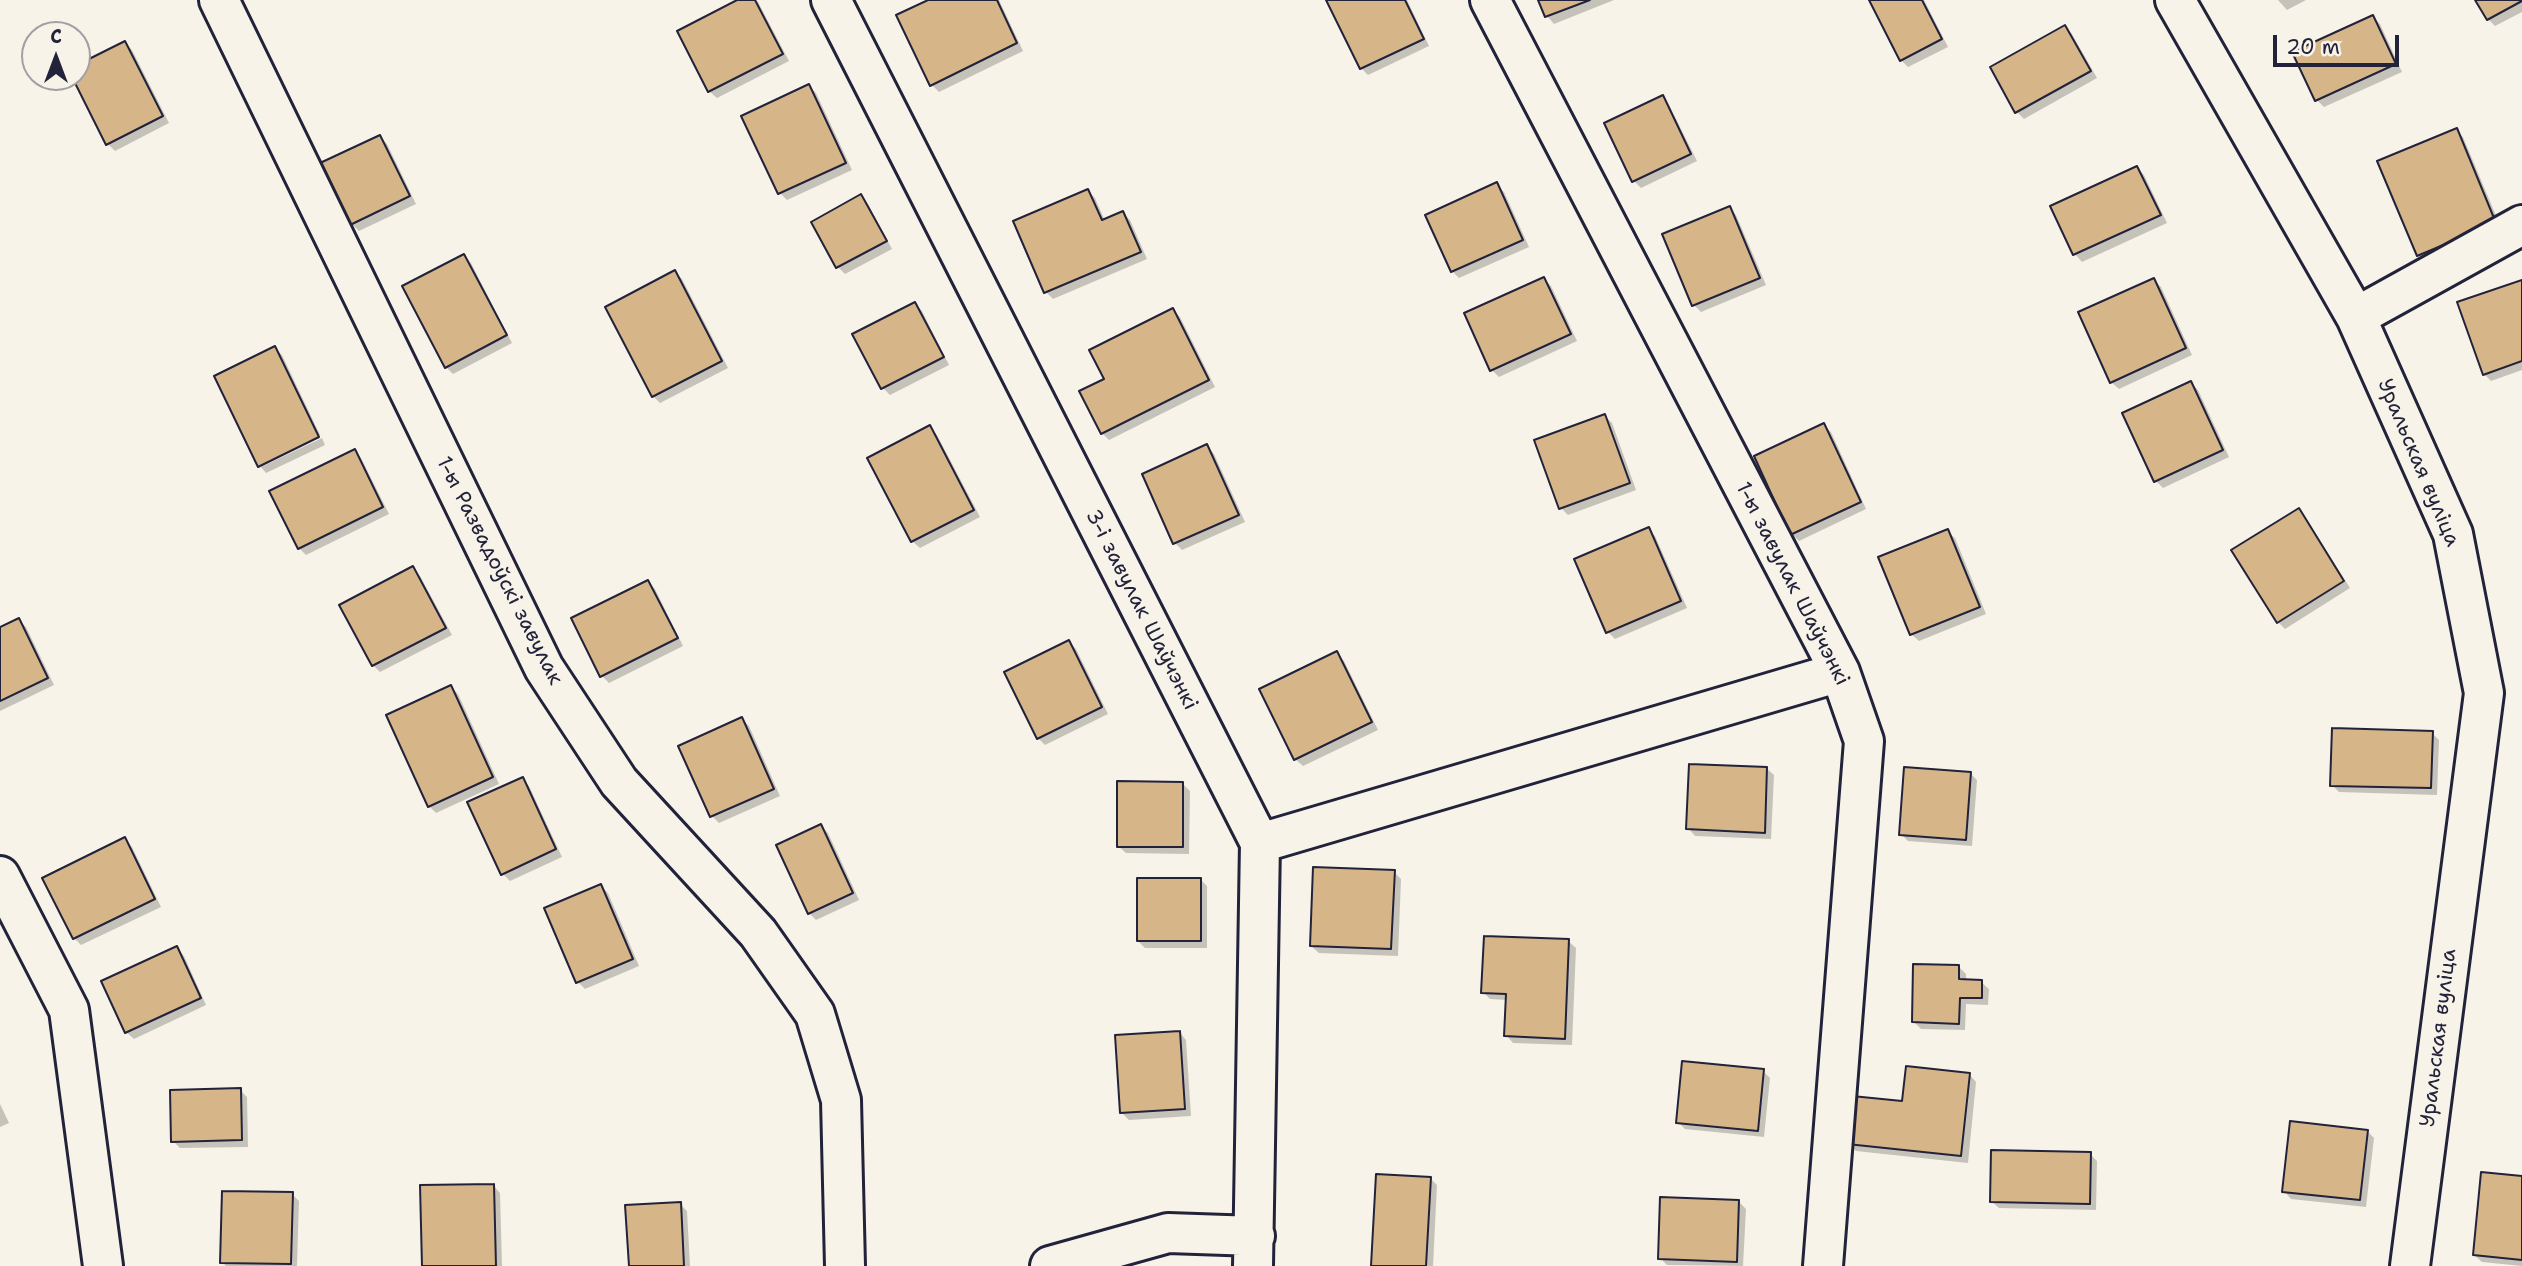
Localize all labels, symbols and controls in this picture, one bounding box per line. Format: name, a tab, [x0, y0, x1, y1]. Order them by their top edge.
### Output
north arrow	[21, 21, 91, 91]
scale bar	[2277, 21, 2403, 65]
text: С	[50, 24, 62, 49]
text: 20 m	[2286, 33, 2340, 61]
street label: Уральская вуліца	[2371, 375, 2465, 551]
street label: 1-ы Развадоўскі завулак	[430, 453, 568, 689]
street label: 1-ы завулак Шаўчэнкі	[1730, 478, 1854, 690]
street label: 3-і завулак Шаўчэнкі	[1079, 506, 1203, 714]
street label: Уральская вуліца	[2416, 947, 2462, 1129]

